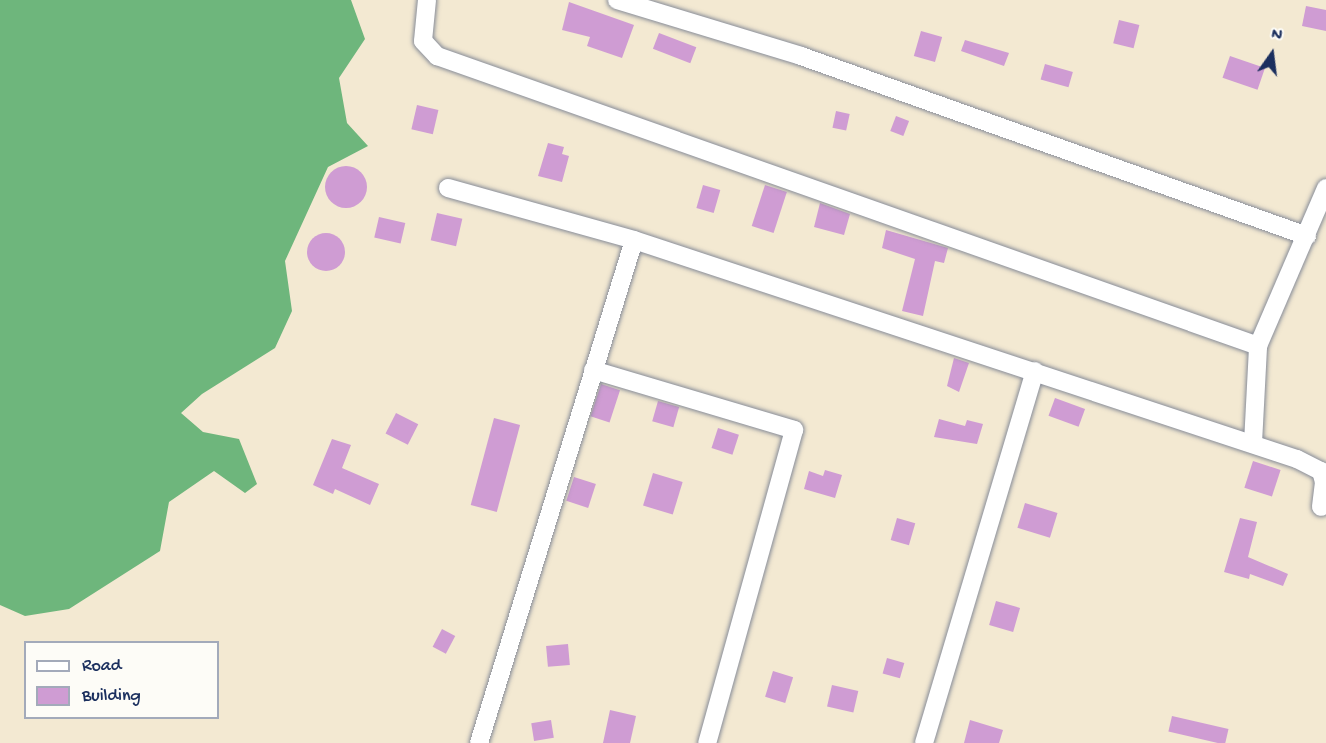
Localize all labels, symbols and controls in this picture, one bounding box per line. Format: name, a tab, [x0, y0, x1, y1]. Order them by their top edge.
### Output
north arrow	[1242, 24, 1302, 84]
text: N	[1269, 26, 1284, 47]
legend	[24, 641, 219, 719]
text: Road	[82, 656, 121, 677]
text: Building	[82, 686, 141, 707]

